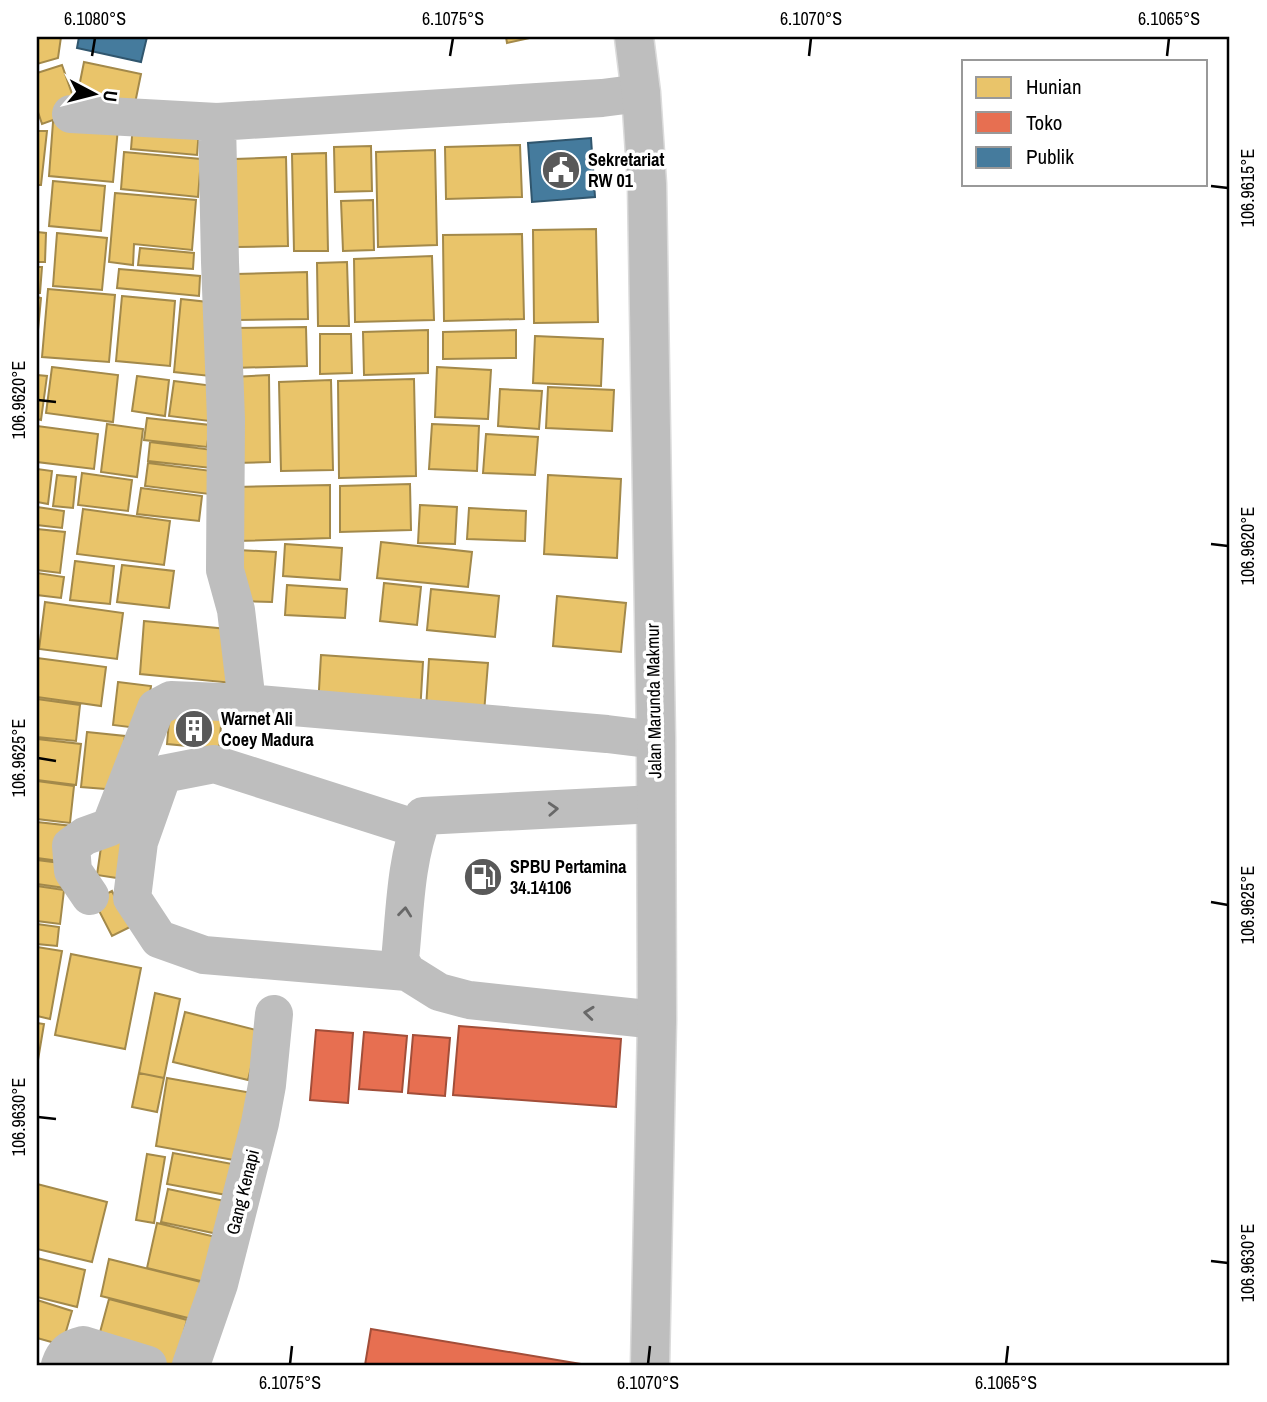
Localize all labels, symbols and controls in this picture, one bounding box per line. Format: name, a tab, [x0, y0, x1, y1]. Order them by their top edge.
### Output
text: 6.1080°S	[64, 6, 126, 31]
text: 6.1075°S	[422, 6, 484, 31]
text: 6.1070°S	[780, 6, 842, 31]
text: 6.1065°S	[1138, 6, 1200, 31]
north arrow	[60, 60, 130, 130]
legend	[962, 60, 1208, 186]
text: Hunian	[1026, 72, 1082, 101]
text: U	[97, 89, 124, 103]
text: Toko	[1026, 108, 1062, 137]
text: Publik	[1026, 142, 1074, 171]
place label: Sekretariat RW 01	[588, 147, 664, 193]
public building icon: Sekretariat RW 01	[540, 149, 582, 191]
text: 106.9615°E	[1235, 149, 1260, 227]
text: 106.9620°E	[6, 361, 31, 439]
text: 106.9620°E	[1235, 507, 1260, 585]
street label: Jalan Marunda Makmur	[640, 623, 667, 779]
place label: Warnet Ali Coey Madura	[221, 706, 314, 752]
building icon: Warnet Ali Coey Madura	[173, 708, 215, 750]
text: 106.9625°E	[6, 719, 31, 797]
one-way arrow	[548, 802, 559, 817]
place label: SPBU Pertamina 34.14106	[510, 854, 627, 900]
fuel station icon: SPBU Pertamina 34.14106	[462, 856, 504, 898]
text: 106.9625°E	[1235, 866, 1260, 944]
one-way arrow	[397, 906, 412, 918]
one-way arrow	[583, 1005, 594, 1020]
text: 106.9630°E	[6, 1078, 31, 1156]
street label: Gang Kenapi	[220, 1147, 265, 1237]
text: 106.9630°E	[1235, 1224, 1260, 1302]
text: 6.1075°S	[259, 1370, 321, 1395]
text: 6.1070°S	[617, 1370, 679, 1395]
text: 6.1065°S	[975, 1370, 1037, 1395]

